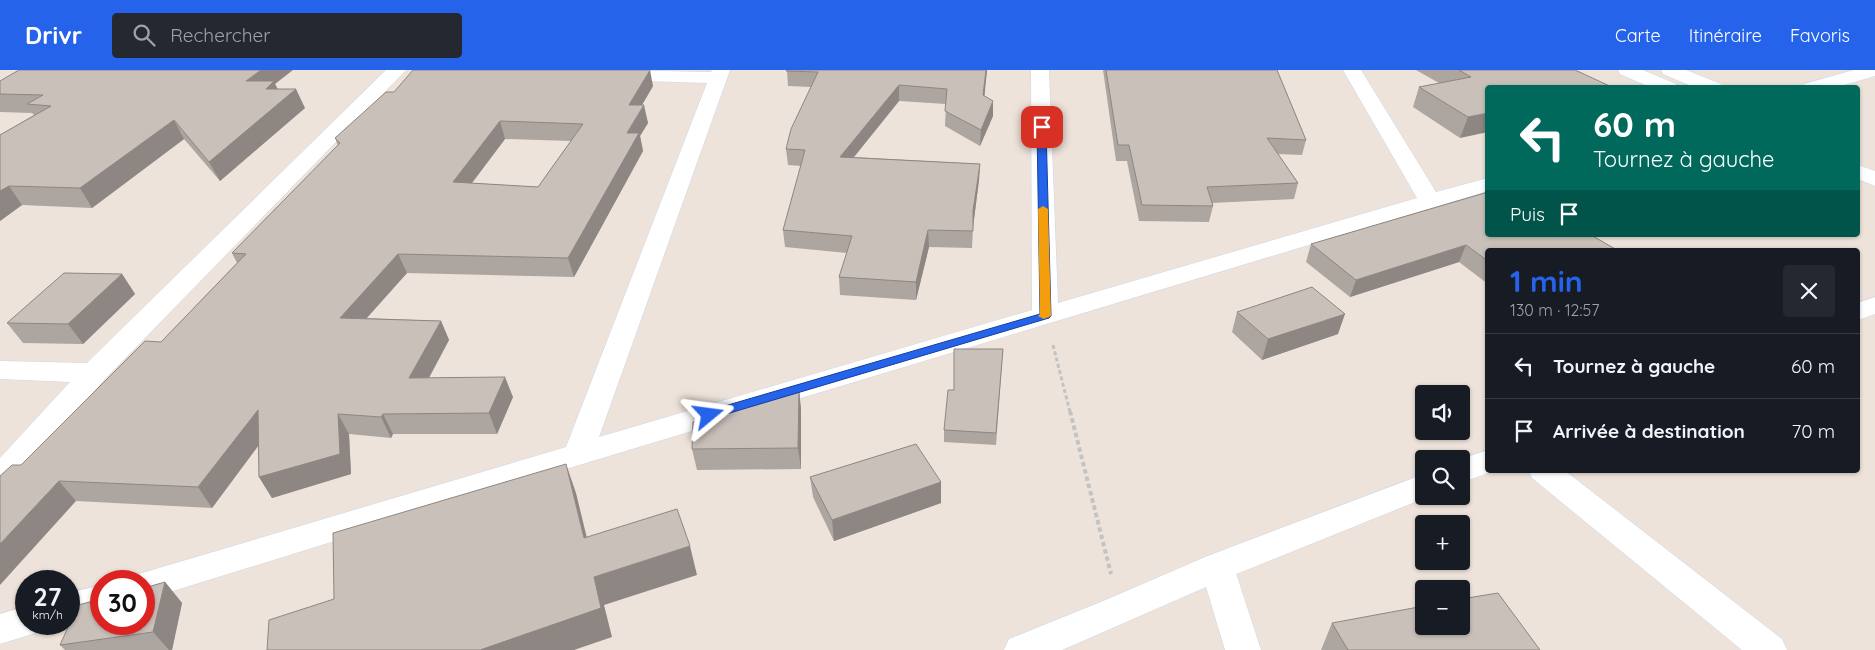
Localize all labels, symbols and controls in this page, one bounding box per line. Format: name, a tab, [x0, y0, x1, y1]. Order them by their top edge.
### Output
search box	[112, 13, 462, 58]
text: Drivr	[25, 20, 82, 50]
icon: search	[130, 21, 158, 49]
text: Rechercher	[170, 23, 270, 47]
text: Carte	[1615, 24, 1661, 47]
text: Itinéraire	[1689, 24, 1762, 47]
text: Favoris	[1790, 24, 1850, 47]
text: 60 m	[1593, 102, 1676, 146]
icon: left	[1510, 105, 1575, 170]
pin	[1021, 106, 1063, 148]
icon: arrive	[1028, 113, 1056, 141]
text: Tournez à gauche	[1593, 145, 1775, 173]
icon: arrive	[1555, 200, 1583, 228]
text: Puis	[1510, 202, 1545, 226]
text: 1 min	[1510, 262, 1583, 300]
button: close	[1783, 265, 1835, 317]
text: 130 m · 12:57	[1510, 300, 1599, 320]
icon: left	[1510, 352, 1538, 380]
text: Tournez à gauche	[1553, 354, 1715, 378]
text: 60 m	[1791, 354, 1835, 378]
map controls	[1415, 385, 1470, 635]
button: sound	[1415, 385, 1470, 440]
position arrow	[682, 388, 734, 440]
icon: arrive	[1510, 417, 1538, 445]
text: Arrivée à destination	[1553, 419, 1745, 443]
text: 70 m	[1791, 419, 1835, 443]
button: search	[1415, 450, 1470, 505]
button: +	[1415, 515, 1470, 570]
speed limit sign: 30	[90, 570, 155, 635]
button: −	[1415, 580, 1470, 635]
text: 27	[34, 581, 61, 612]
text: km/h	[32, 607, 63, 622]

